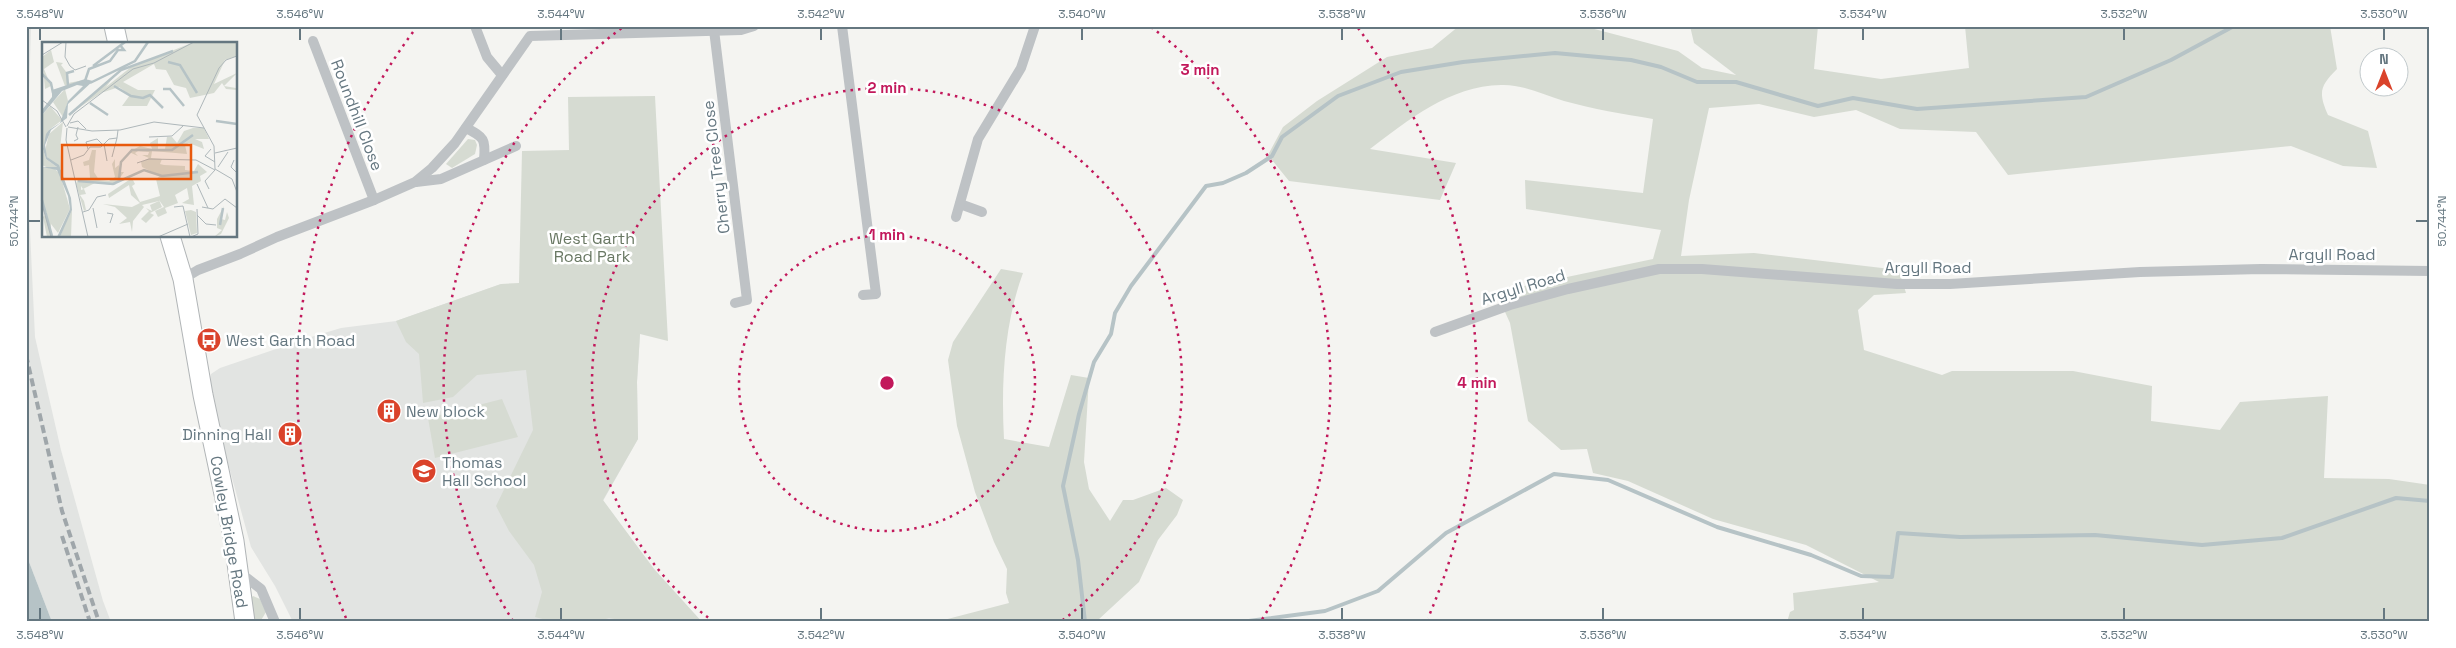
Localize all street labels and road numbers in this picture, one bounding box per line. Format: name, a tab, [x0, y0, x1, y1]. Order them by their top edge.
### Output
street label: Roundhill Close	[326, 56, 388, 174]
street label: Cherry Tree Close	[697, 99, 735, 235]
street label: Argyll Road	[2288, 244, 2376, 265]
street label: Argyll Road	[1884, 257, 1972, 278]
street label: Argyll Road	[1478, 264, 1568, 310]
street label: Cowley Bridge Road	[205, 454, 253, 610]

